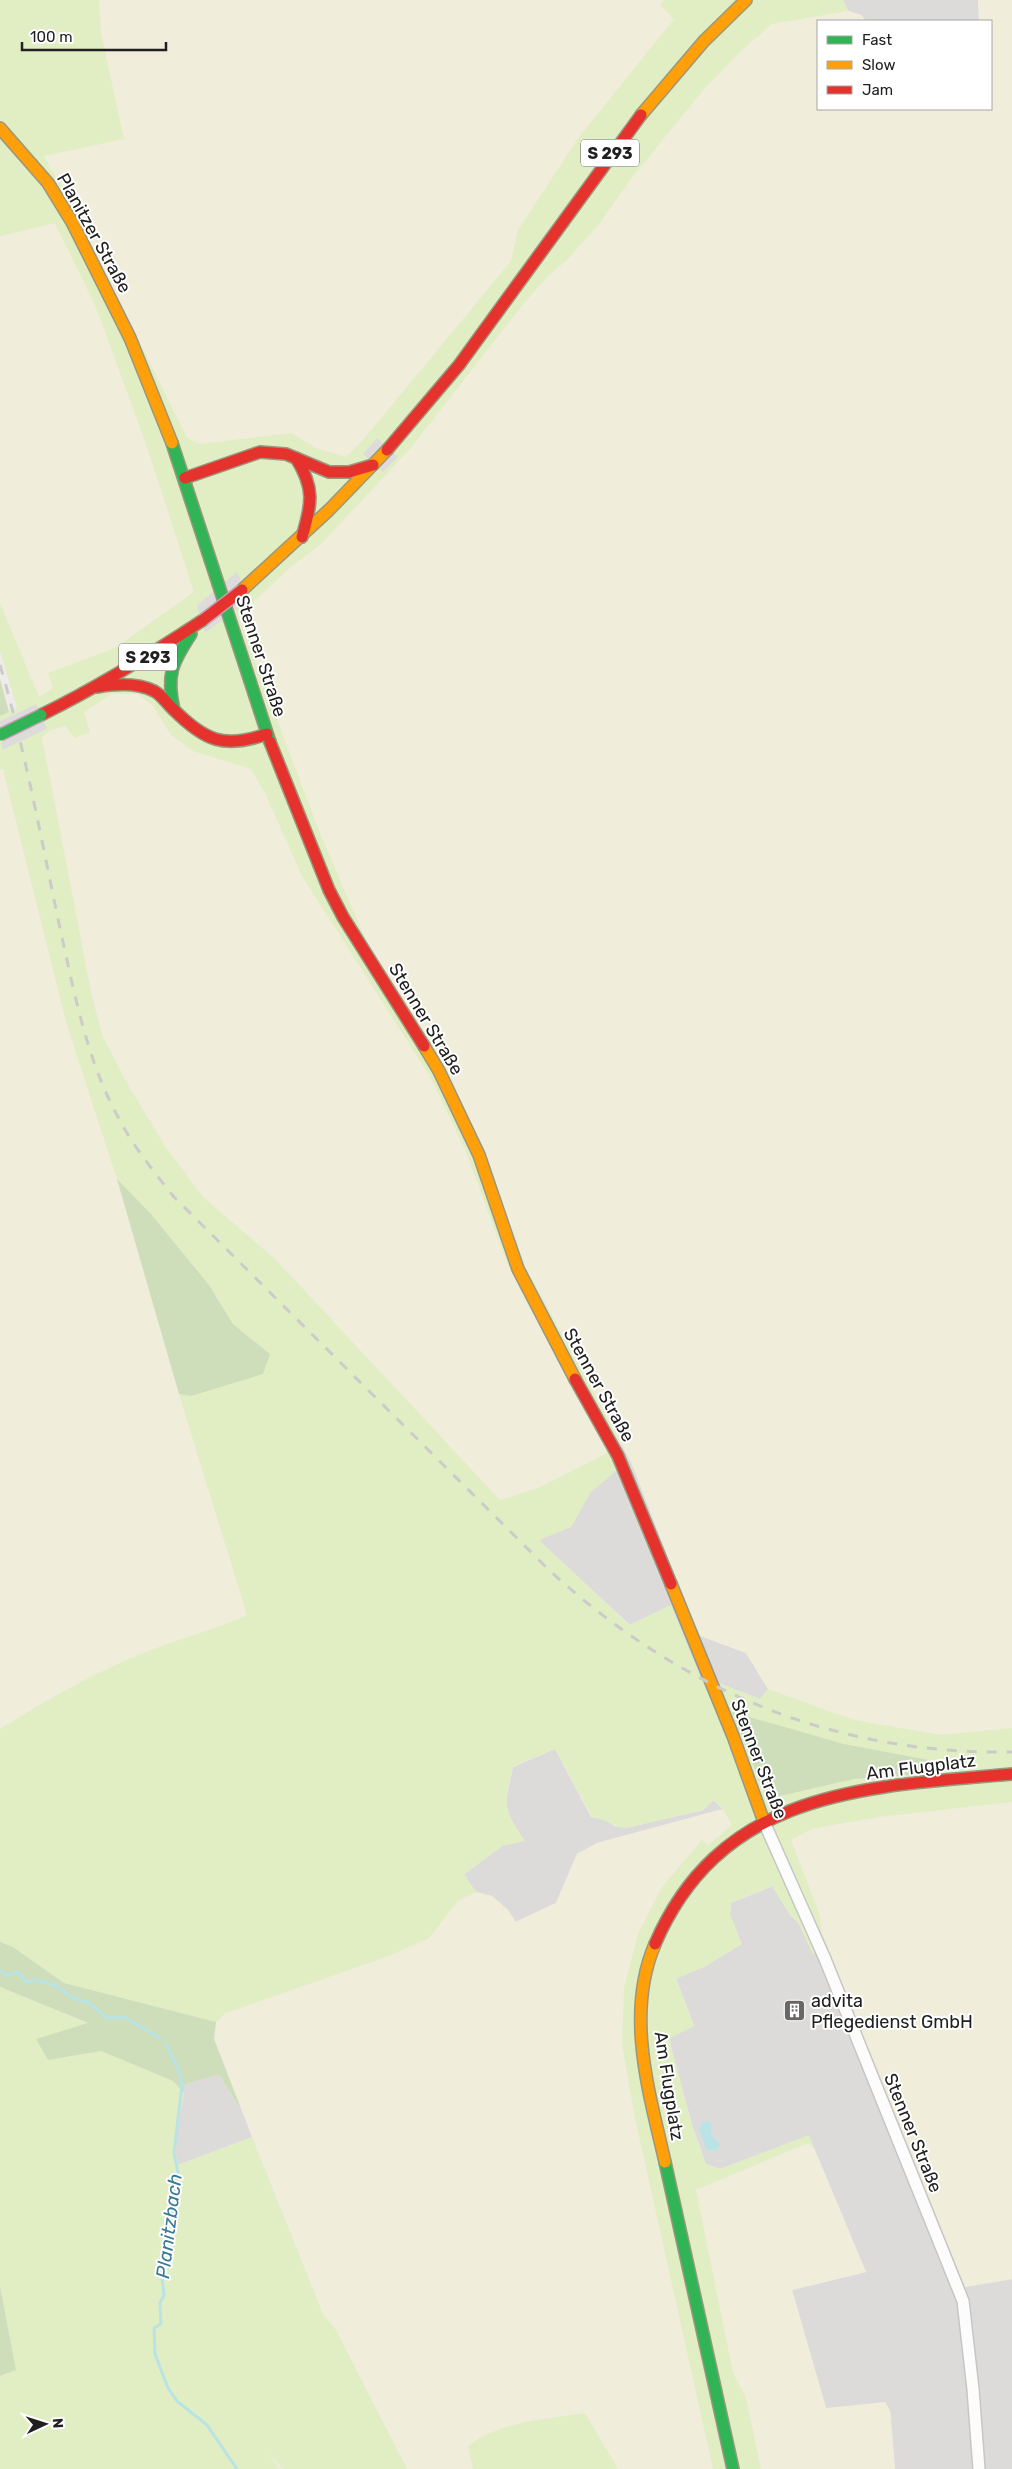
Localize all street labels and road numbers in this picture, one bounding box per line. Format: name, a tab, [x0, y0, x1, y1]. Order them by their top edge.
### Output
road number: S 293	[581, 140, 639, 167]
street label: Planitzer Straße	[52, 169, 136, 297]
street label: Stenner Straße	[231, 592, 291, 720]
road number: S 293	[119, 644, 177, 670]
street label: Stenner Straße	[384, 959, 468, 1079]
street label: Stenner Straße	[559, 1324, 639, 1446]
street label: Stenner Straße	[726, 1696, 792, 1822]
street label: Am Flugplatz	[865, 1749, 977, 1785]
street label: Am Flugplatz	[650, 2030, 688, 2142]
street label: Stenner Straße	[879, 2070, 947, 2196]

